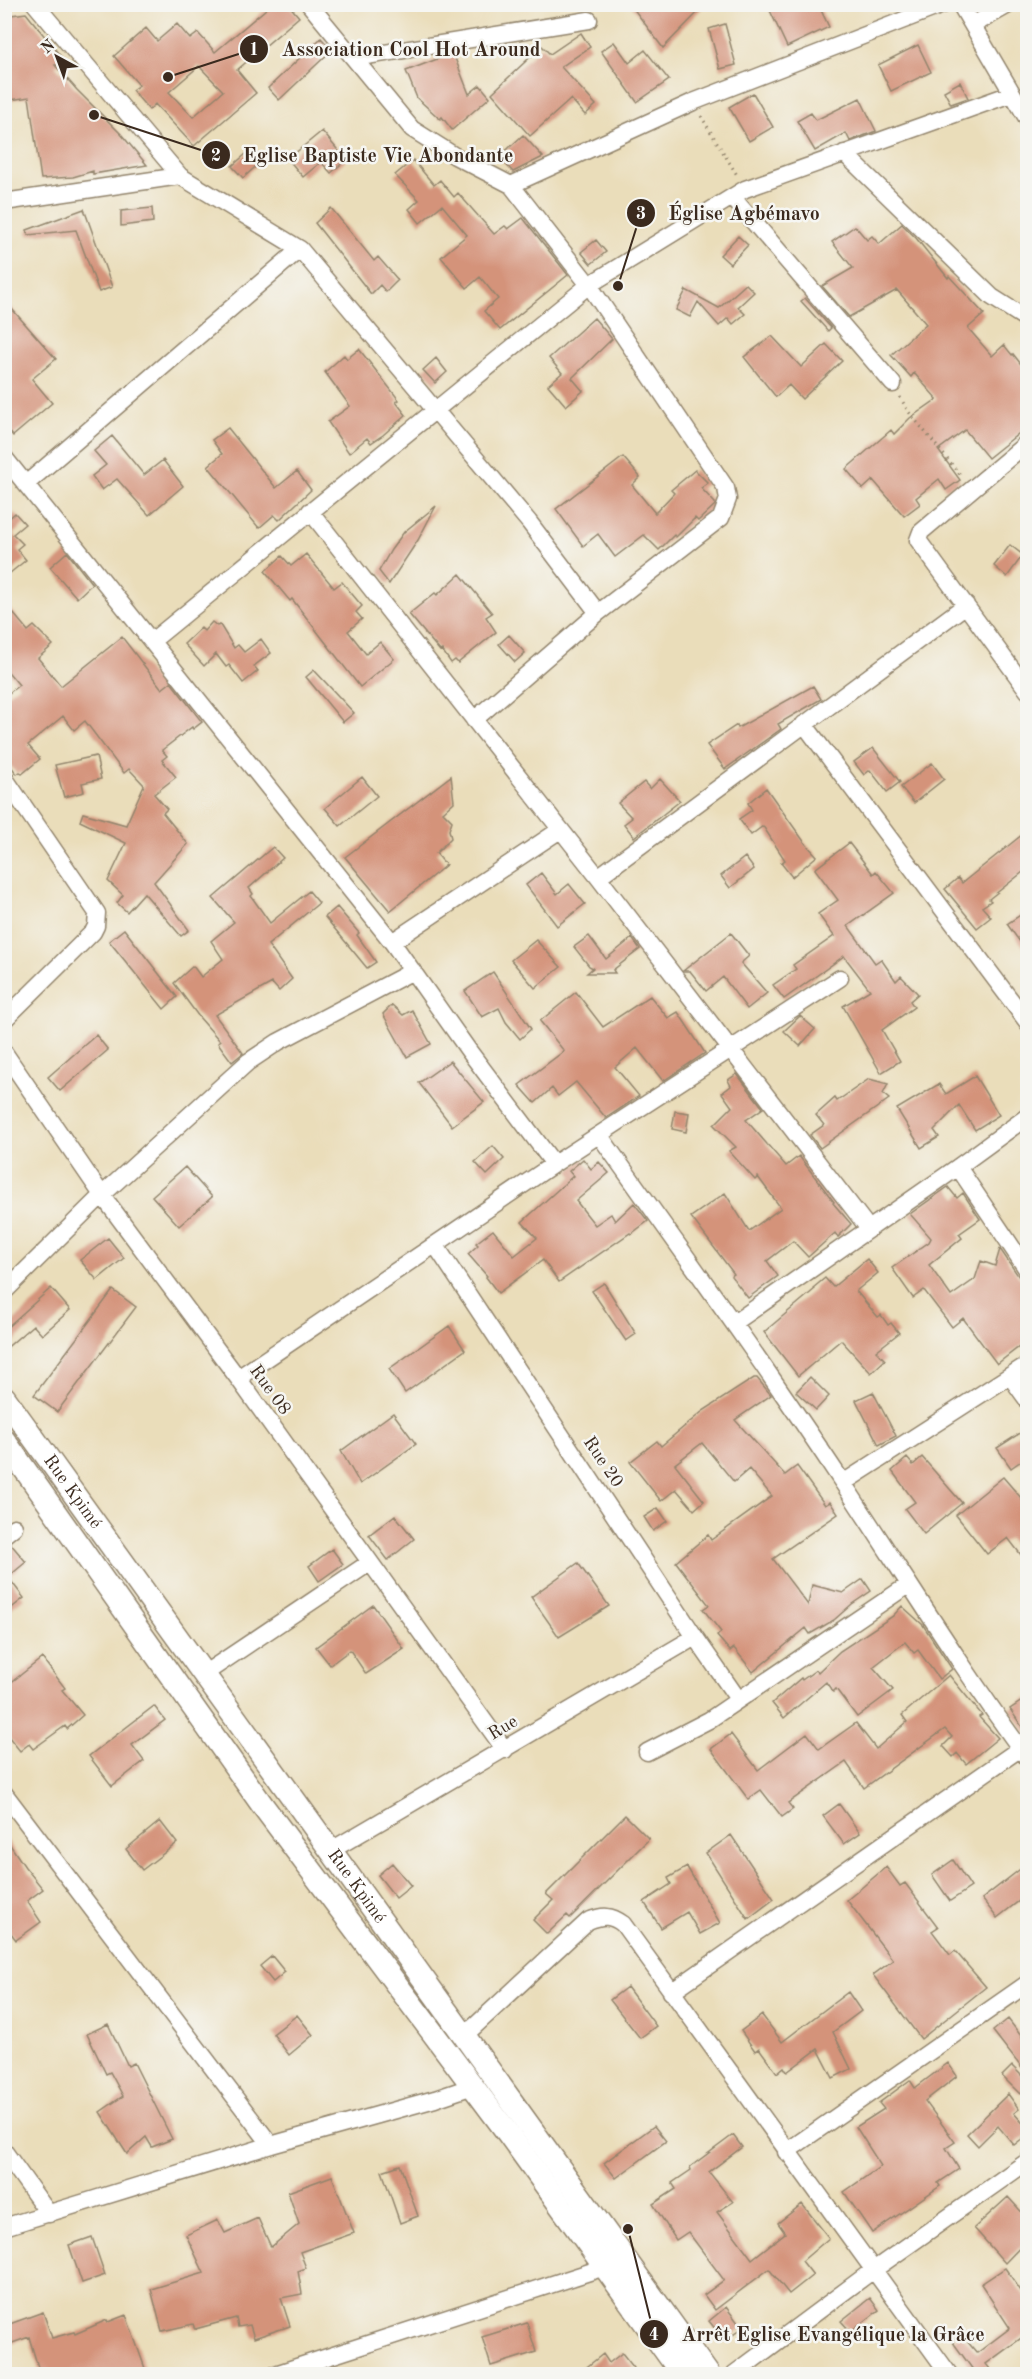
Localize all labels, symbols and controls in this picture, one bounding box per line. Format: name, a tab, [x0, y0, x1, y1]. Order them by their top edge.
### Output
north arrow	[27, 27, 87, 87]
callout: Association Cool Hot Around	[239, 30, 553, 68]
text: N	[39, 37, 59, 57]
text: 1	[249, 41, 259, 59]
text: Association Cool Hot Around	[281, 41, 541, 61]
callout: Eglise Baptiste Vie Abondante	[201, 136, 525, 174]
text: 2	[211, 147, 221, 165]
text: Eglise Baptiste Vie Abondante	[243, 147, 513, 167]
callout: Église Agbémavo	[626, 194, 832, 232]
text: Église Agbémavo	[668, 200, 820, 225]
text: 3	[636, 205, 646, 223]
street label: Rue 08	[246, 1362, 294, 1418]
street label: Rue 20	[580, 1433, 626, 1491]
street label: Rue Kpimé	[40, 1452, 105, 1532]
street label: Rue	[485, 1712, 521, 1744]
street label: Rue Kpimé	[324, 1846, 389, 1926]
callout: Arrêt Eglise Evangélique la Grâce	[639, 2315, 997, 2353]
text: 4	[649, 2326, 659, 2344]
text: Arrêt Eglise Evangélique la Grâce	[681, 2326, 985, 2346]

